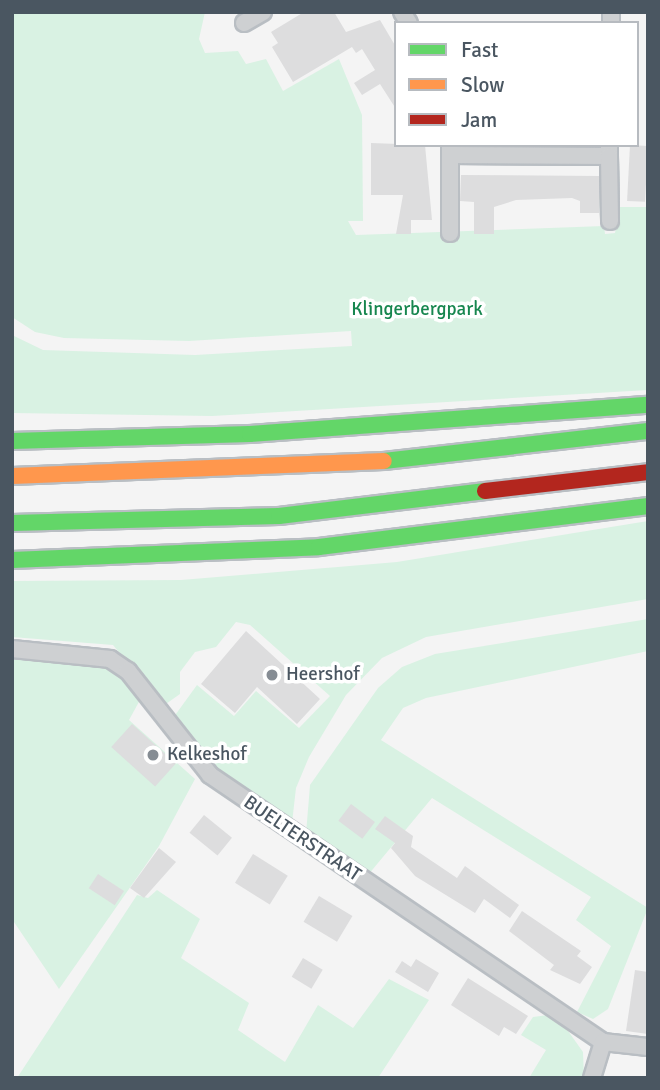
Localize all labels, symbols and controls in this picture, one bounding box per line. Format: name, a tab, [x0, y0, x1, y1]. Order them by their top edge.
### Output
legend	[394, 21, 639, 147]
text: Fast	[461, 37, 498, 63]
text: Slow	[461, 72, 505, 98]
text: Jam	[461, 107, 497, 133]
park label: Klingerbergpark	[351, 299, 483, 321]
place label: Heershof	[286, 664, 360, 686]
marker: Heershof	[264, 667, 280, 683]
place label: Kelkeshof	[167, 744, 247, 766]
marker: Kelkeshof	[145, 747, 161, 763]
street label: BUELTERSTRAAT	[239, 791, 365, 887]

